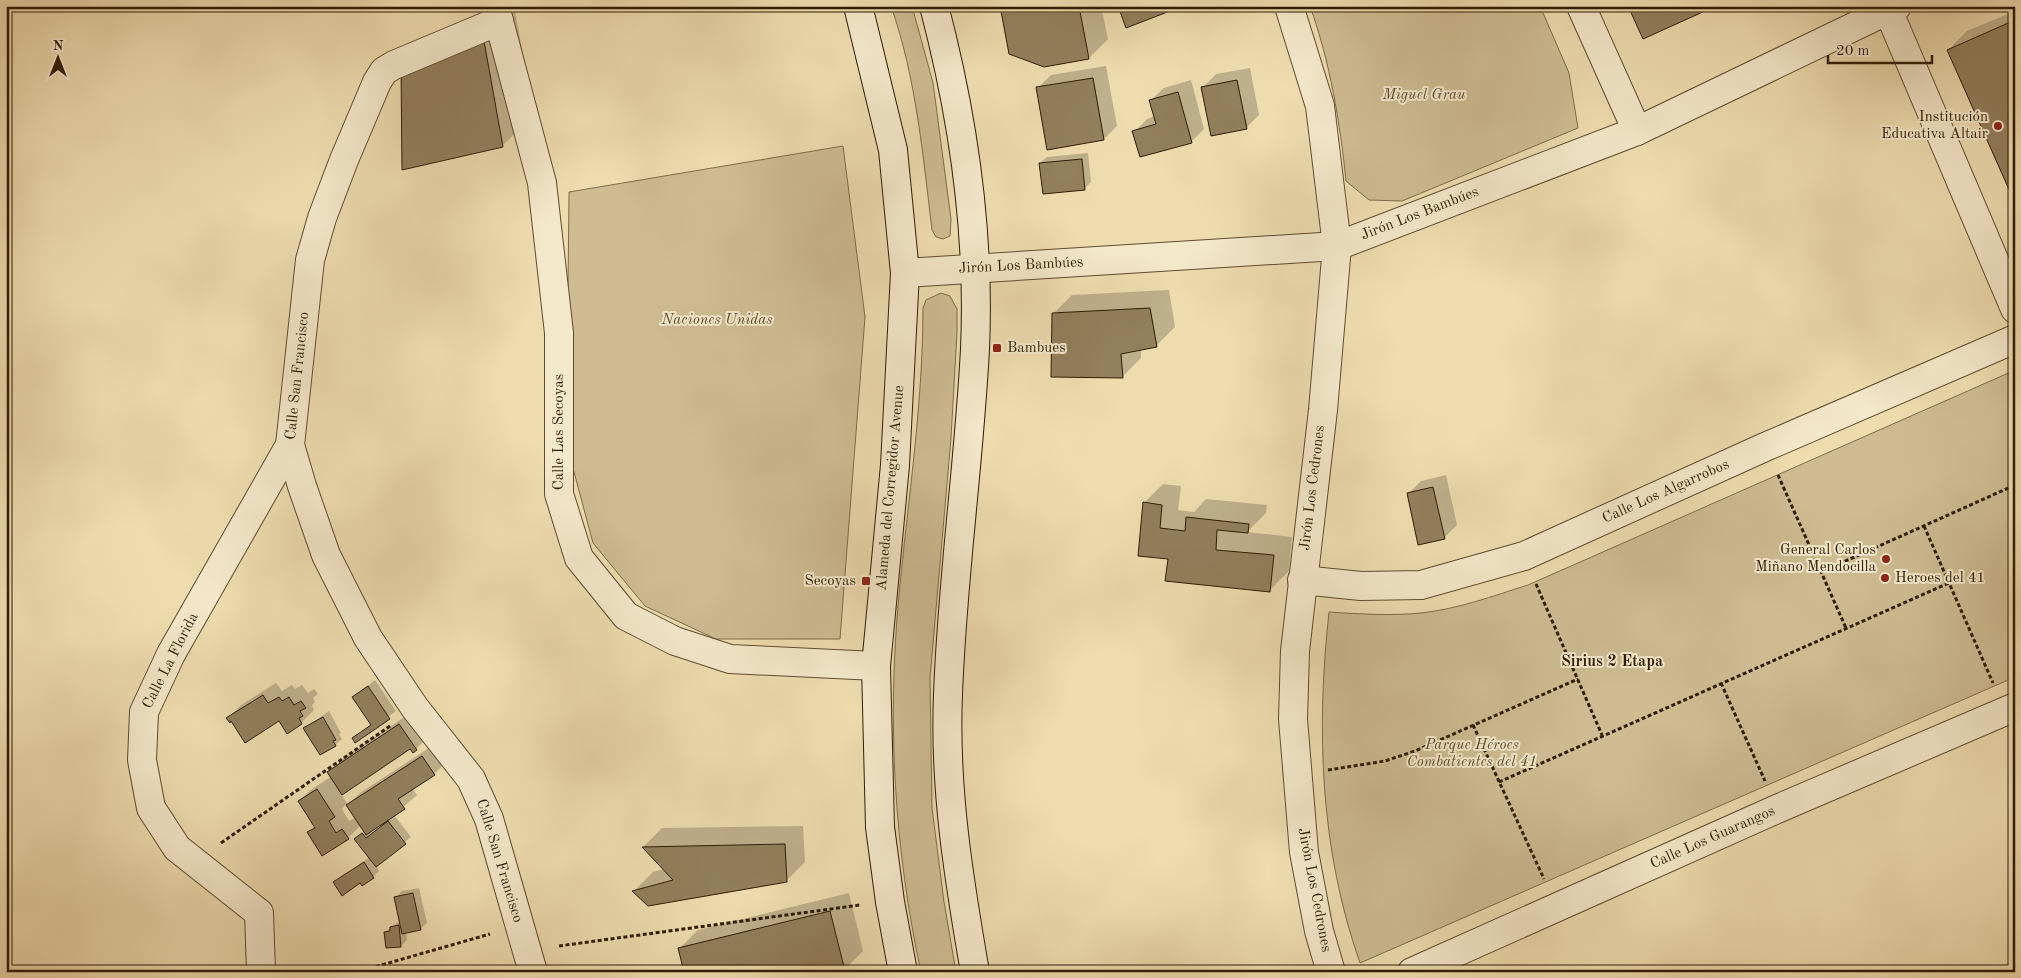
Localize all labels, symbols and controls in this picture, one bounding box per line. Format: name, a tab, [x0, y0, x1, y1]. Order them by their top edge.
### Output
north arrow	[32, 32, 82, 82]
scale bar	[1828, 32, 1932, 64]
text: N	[53, 39, 64, 53]
text: 20 m	[1836, 44, 1870, 59]
park label: Miguel Grau	[1381, 88, 1466, 103]
place label: Institución Educativa Altair	[1881, 110, 1988, 142]
marker: Institución Educativa Altair	[1992, 120, 2004, 132]
street label: Jirón Los Bambúes	[1359, 185, 1481, 243]
street label: Jirón Los Bambúes	[958, 255, 1084, 277]
street label: Calle San Francisco	[284, 311, 312, 441]
park label: Naciones Unidas	[660, 313, 773, 328]
place label: Bambues	[1007, 341, 1066, 356]
marker: Bambues	[991, 342, 1003, 354]
street label: Calle Las Secoyas	[552, 374, 567, 490]
street label: Alameda del Corregidor Avenue	[875, 385, 907, 591]
street label: Jirón Los Cedrones	[1298, 424, 1328, 552]
street label: Calle Los Algarrobos	[1600, 457, 1732, 527]
place label: General Carlos Miñano Mendocilla	[1755, 543, 1877, 575]
marker: General Carlos Miñano Mendocilla	[1880, 553, 1892, 565]
place label: Heroes del 41	[1895, 571, 1985, 586]
marker: Heroes del 41	[1879, 572, 1891, 584]
place label: Secoyas	[804, 574, 856, 589]
marker: Secoyas	[860, 575, 872, 587]
street label: Calle La Florida	[140, 610, 202, 711]
district label: Sirius 2 Etapa	[1561, 654, 1663, 670]
park label: Parque Héroes Combatientes del 41	[1407, 738, 1537, 770]
street label: Calle San Francisco	[473, 797, 525, 925]
street label: Calle Los Guarangos	[1648, 804, 1778, 872]
street label: Jirón Los Cedrones	[1295, 827, 1333, 953]

